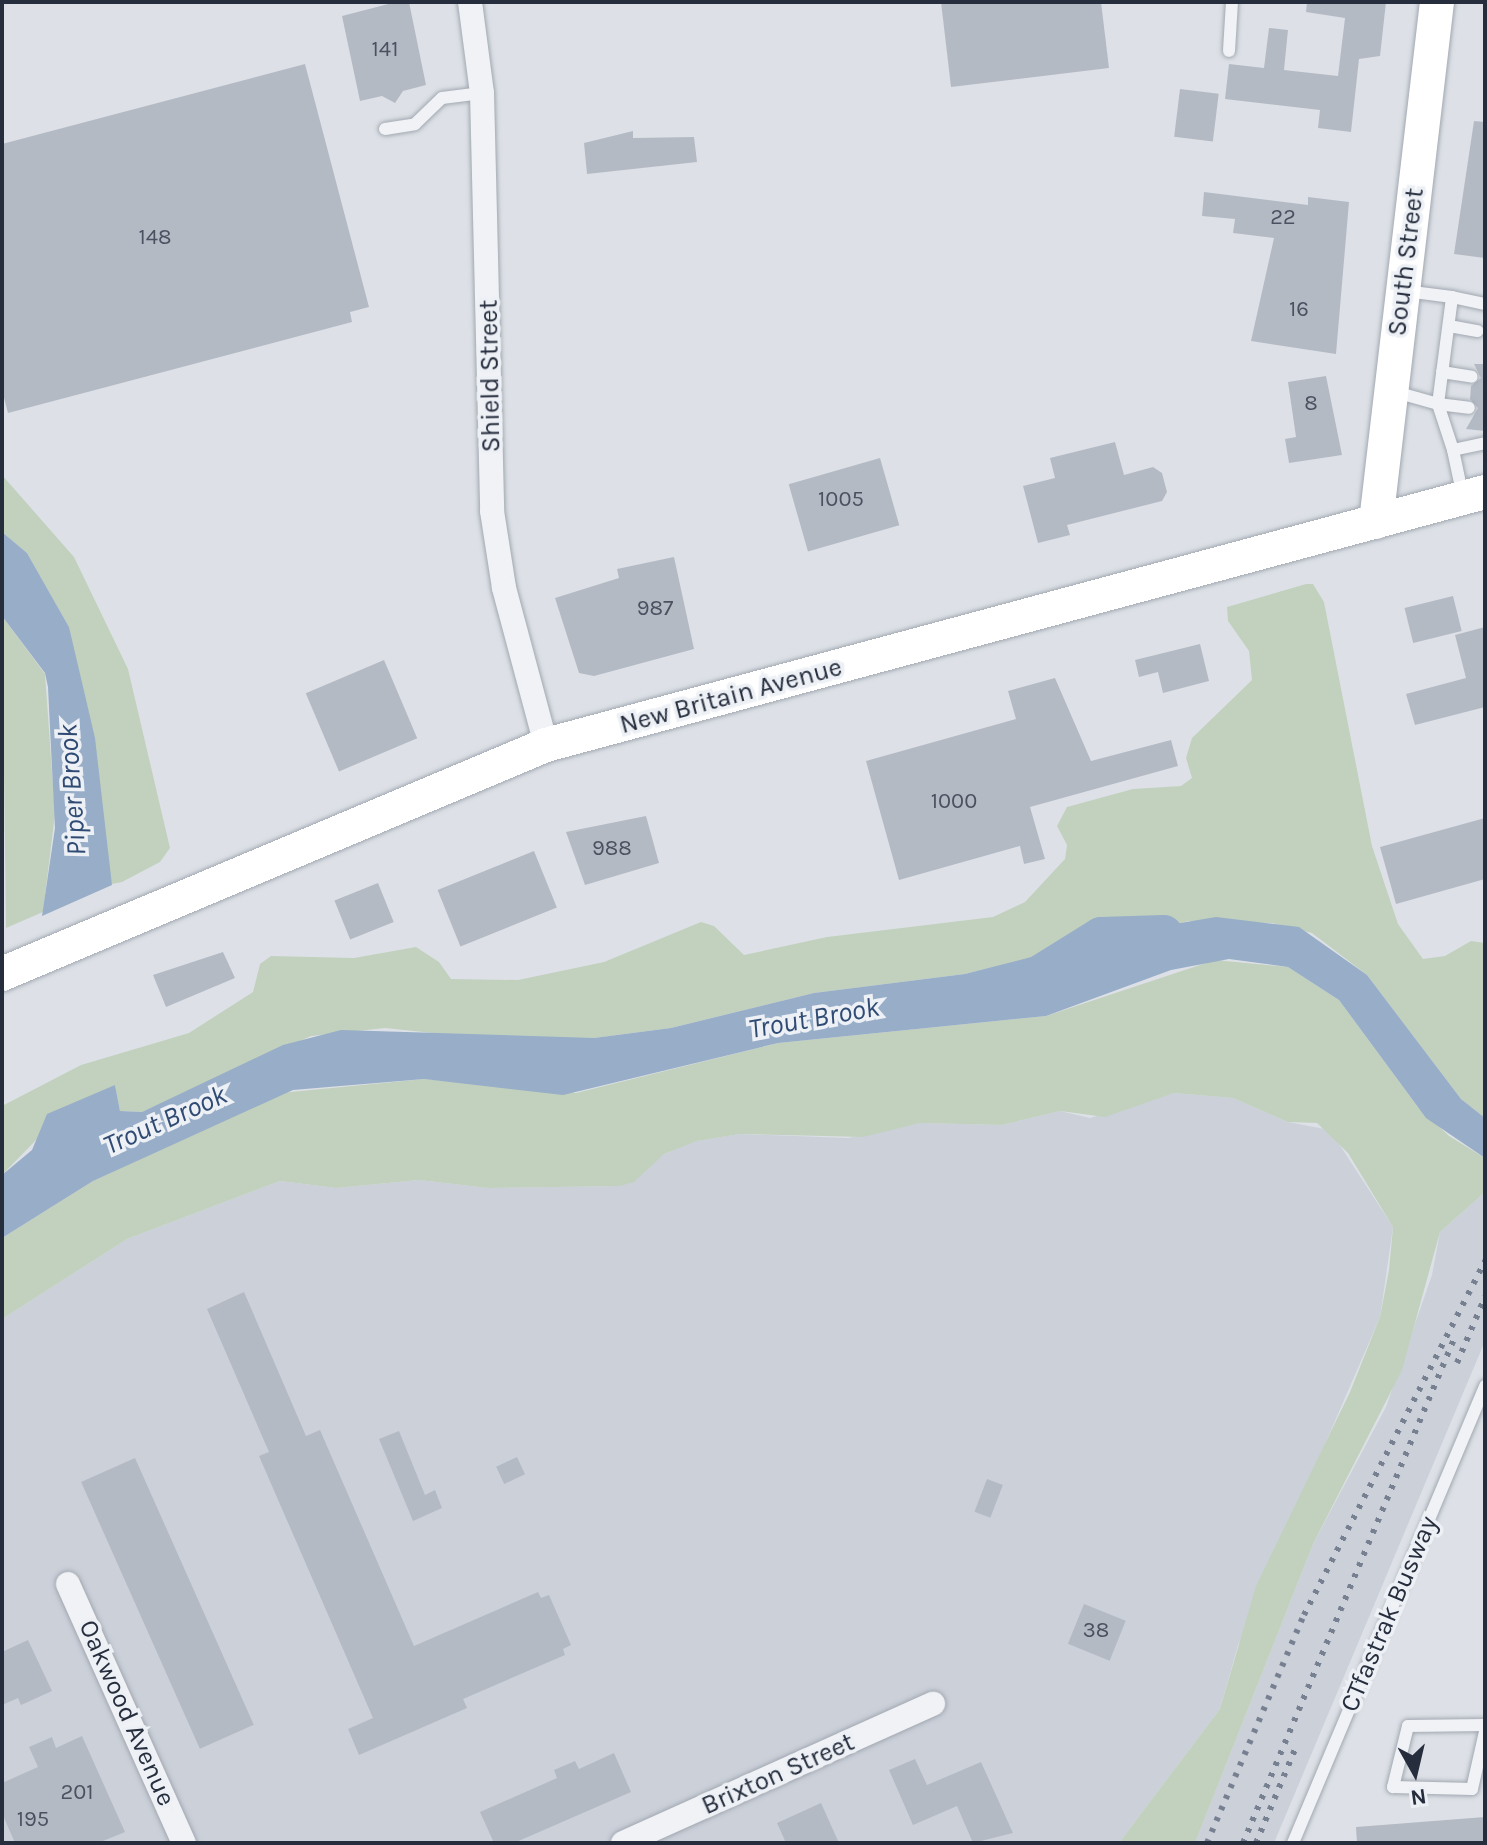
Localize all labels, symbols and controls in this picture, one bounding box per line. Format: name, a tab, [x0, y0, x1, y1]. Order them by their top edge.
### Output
house number: 141	[372, 37, 398, 63]
street label: South Street	[1381, 186, 1431, 338]
house number: 22	[1270, 205, 1296, 231]
house number: 148	[138, 225, 172, 251]
house number: 16	[1289, 297, 1309, 323]
street label: Shield Street	[473, 299, 507, 453]
house number: 8	[1304, 391, 1318, 417]
house number: 1005	[818, 487, 864, 513]
house number: 987	[637, 596, 673, 622]
street label: New Britain Avenue	[616, 651, 846, 741]
water label: Piper Brook	[51, 723, 93, 857]
house number: 1000	[931, 789, 977, 815]
house number: 988	[592, 836, 632, 862]
water label: Trout Brook	[746, 990, 882, 1046]
water label: Trout Brook	[98, 1078, 232, 1162]
street label: CTfastrak Busway	[1334, 1511, 1444, 1717]
street label: Oakwood Avenue	[72, 1615, 182, 1811]
house number: 38	[1083, 1618, 1109, 1644]
street label: Brixton Street	[697, 1726, 859, 1822]
north arrow	[1375, 1733, 1455, 1813]
house number: 201	[60, 1780, 94, 1806]
text: N	[1409, 1783, 1428, 1811]
house number: 195	[17, 1807, 49, 1833]

